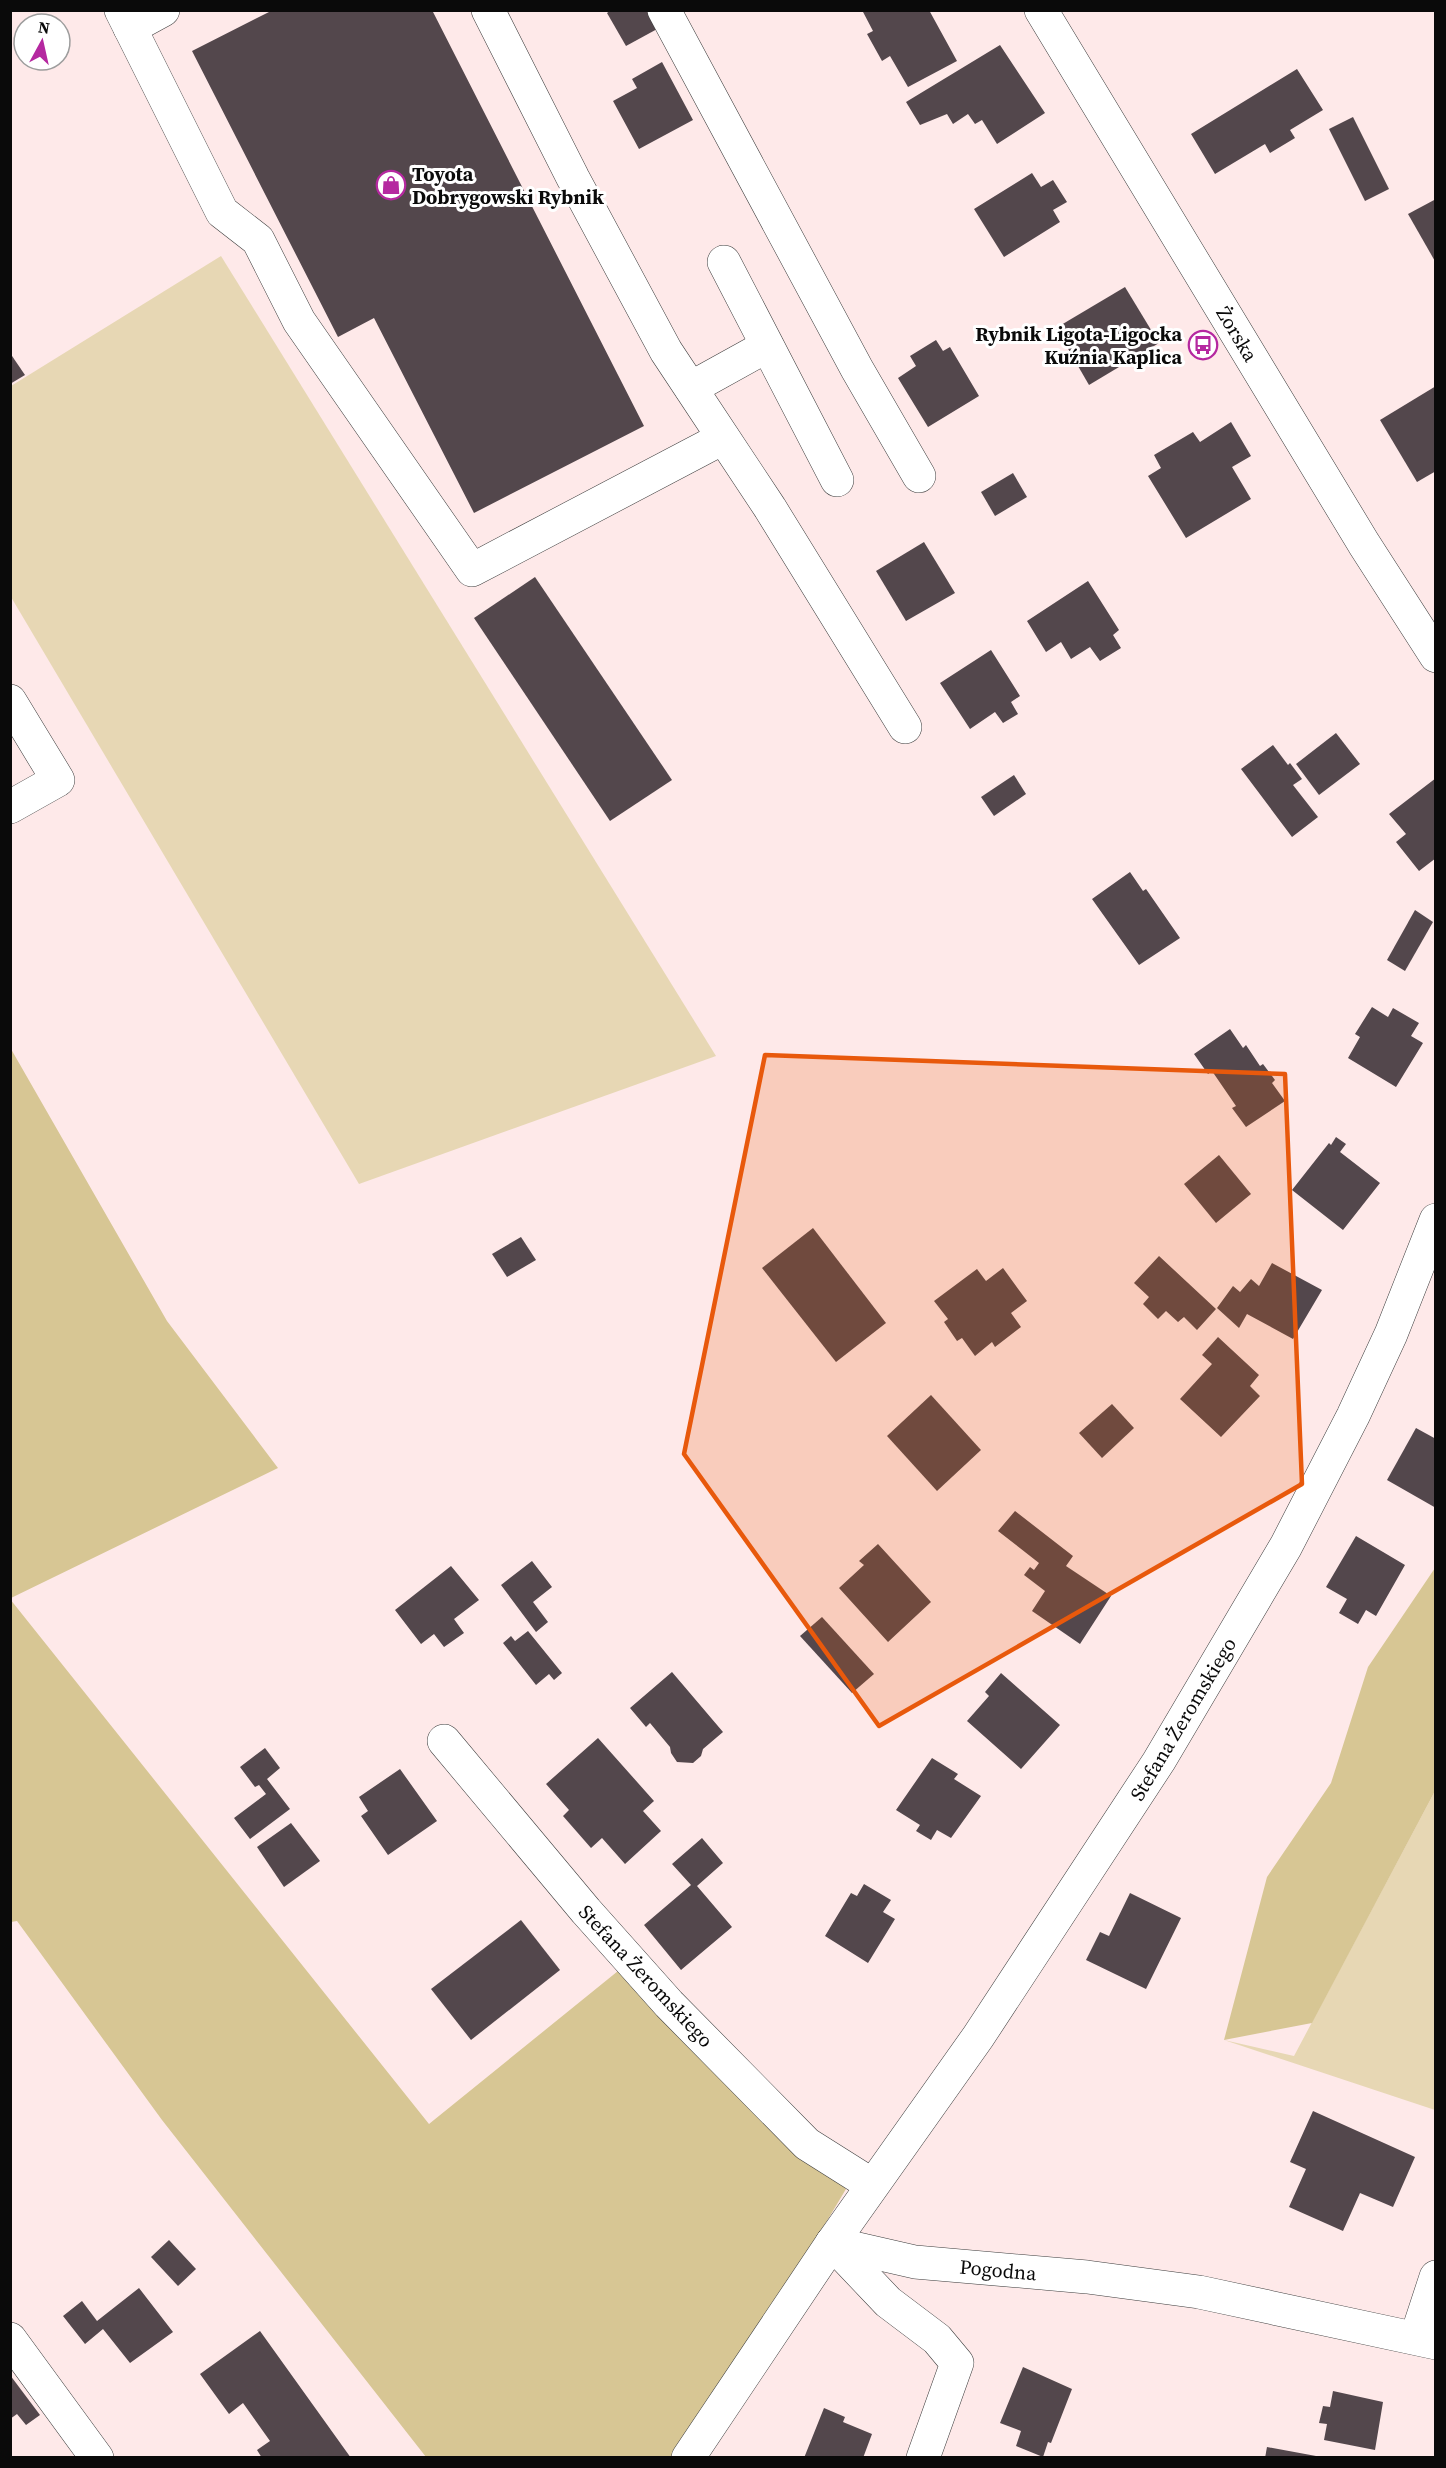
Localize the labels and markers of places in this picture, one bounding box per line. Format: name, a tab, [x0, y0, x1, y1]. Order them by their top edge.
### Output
place label: Toyota Dobrygowski Rybnik	[412, 160, 604, 211]
shop icon: Toyota Dobrygowski Rybnik	[375, 169, 407, 201]
place label: Rybnik Ligota-Ligocka Kuźnia Kaplica	[975, 320, 1182, 371]
bus stop icon: Rybnik Ligota-Ligocka Kuźnia Kaplica	[1187, 329, 1219, 361]

